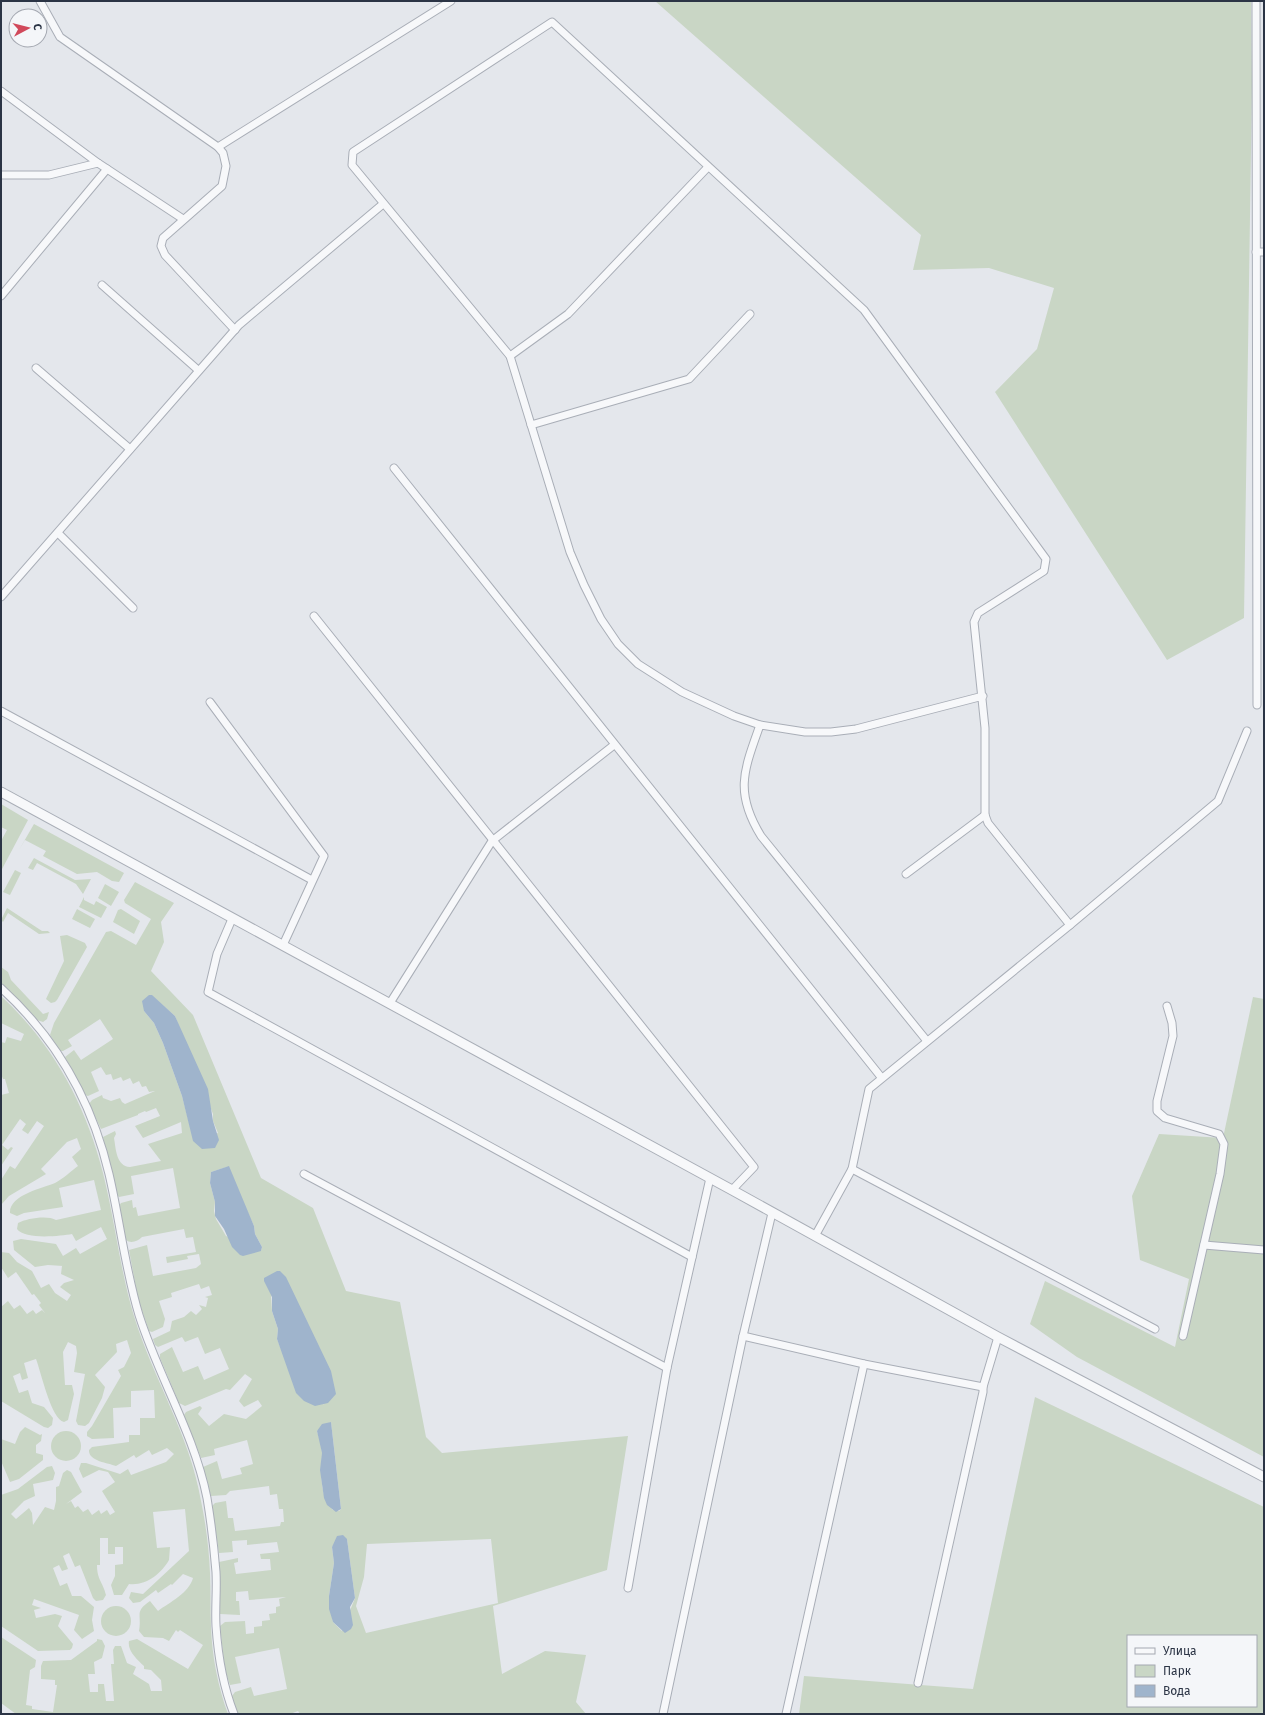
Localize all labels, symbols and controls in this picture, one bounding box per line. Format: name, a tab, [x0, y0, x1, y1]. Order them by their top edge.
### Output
north arrow	[8, 8, 48, 48]
text: С	[31, 23, 44, 31]
legend	[1127, 1635, 1257, 1707]
text: Улица	[1163, 1644, 1197, 1658]
text: Парк	[1163, 1664, 1192, 1678]
text: Вода	[1163, 1684, 1190, 1698]

